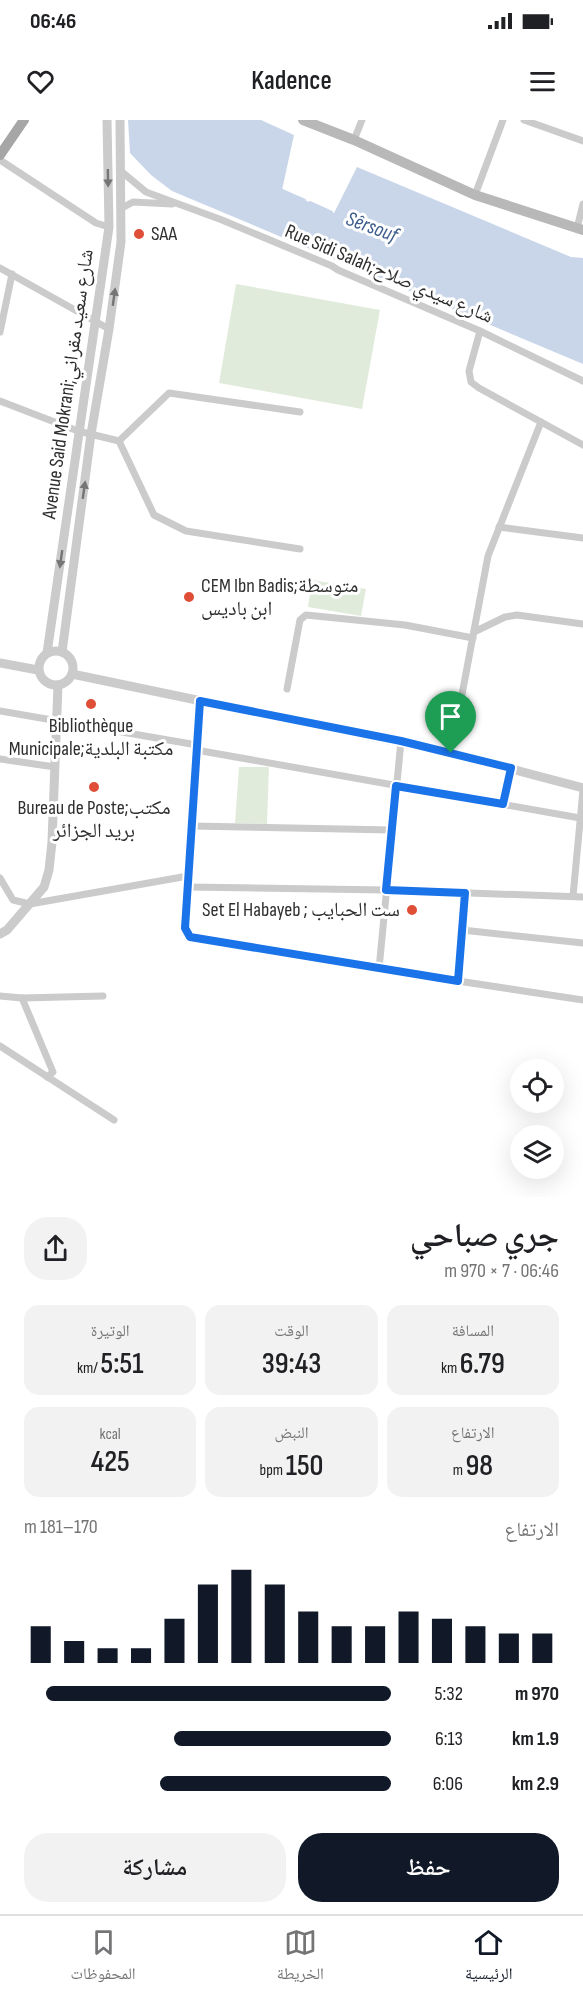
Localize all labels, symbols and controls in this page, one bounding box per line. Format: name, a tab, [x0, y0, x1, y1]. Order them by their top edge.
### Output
text: 06:46	[30, 8, 76, 35]
icon: heart	[24, 65, 57, 98]
text: Kadence	[251, 65, 332, 97]
icon: menu	[526, 65, 559, 98]
one-way arrow	[104, 169, 113, 188]
water label: Sêrsouf	[343, 206, 403, 249]
street label: Rue Sidi Salah;شارع سيدي صلاح	[280, 219, 497, 332]
place label: SAA	[151, 222, 177, 246]
marker: SAA	[132, 227, 146, 241]
street label: Avenue Said Mokrani;شارع سعيد مقراني	[37, 248, 102, 522]
one-way arrow	[109, 287, 118, 306]
one-way arrow	[79, 480, 89, 499]
one-way arrow	[57, 550, 66, 569]
place label: CEM Ibn Badis;متوسطة ابن باديس	[201, 574, 358, 621]
marker: CEM Ibn Badis;متوسطة ابن باديس	[182, 590, 196, 604]
pin	[425, 691, 476, 753]
marker: Bibliothèque Municipale;مكتبة البلدية	[84, 697, 98, 711]
icon: arrive	[434, 700, 467, 733]
place label: Bibliothèque Municipale;مكتبة البلدية	[9, 714, 173, 761]
marker: Bureau de Poste;مكتب بريد الجزائر	[87, 780, 101, 794]
place label: Bureau de Poste;مكتب بريد الجزائر	[17, 796, 171, 843]
place label: Set El Habayeb ; ست الحبايب	[202, 898, 400, 922]
marker: Set El Habayeb ; ست الحبايب	[405, 903, 419, 917]
map controls	[510, 1059, 564, 1179]
button: locate	[510, 1059, 564, 1113]
button: layers	[510, 1125, 564, 1179]
text: جري صباحي	[410, 1216, 559, 1256]
button: share	[24, 1217, 87, 1280]
text: 06:46 · 7 × 970 m	[444, 1259, 559, 1283]
text: الوتيرة	[91, 1322, 130, 1341]
text: الوقت	[274, 1322, 309, 1341]
text: المسافة	[452, 1322, 494, 1341]
text: 5:51	[101, 1346, 143, 1382]
text: 39:43	[262, 1346, 321, 1382]
text: 6.79	[460, 1346, 505, 1382]
text: /km	[77, 1359, 101, 1378]
text: km	[441, 1359, 460, 1378]
text: النبض	[274, 1424, 309, 1443]
text: الارتفاع	[451, 1424, 495, 1443]
text: kcal	[100, 1425, 121, 1444]
text: 425	[91, 1444, 130, 1480]
text: 150	[286, 1448, 323, 1484]
text: 98	[465, 1448, 493, 1484]
text: bpm	[260, 1461, 286, 1480]
text: m	[453, 1461, 465, 1480]
text: 170–181 m	[24, 1515, 98, 1539]
text: الارتفاع	[504, 1518, 559, 1542]
text: 5:32	[435, 1682, 463, 1706]
text: 970 m	[515, 1682, 559, 1706]
text: 6:13	[435, 1727, 463, 1751]
text: 1.9 km	[512, 1727, 559, 1751]
text: 6:06	[433, 1772, 463, 1796]
text: 2.9 km	[512, 1772, 559, 1796]
button: مشاركة	[24, 1833, 286, 1902]
button: حفظ	[298, 1833, 559, 1902]
tab: المحفوظات	[71, 1926, 136, 1989]
tab: الخريطة	[277, 1926, 324, 1989]
tab: الرئيسية	[465, 1926, 512, 1989]

